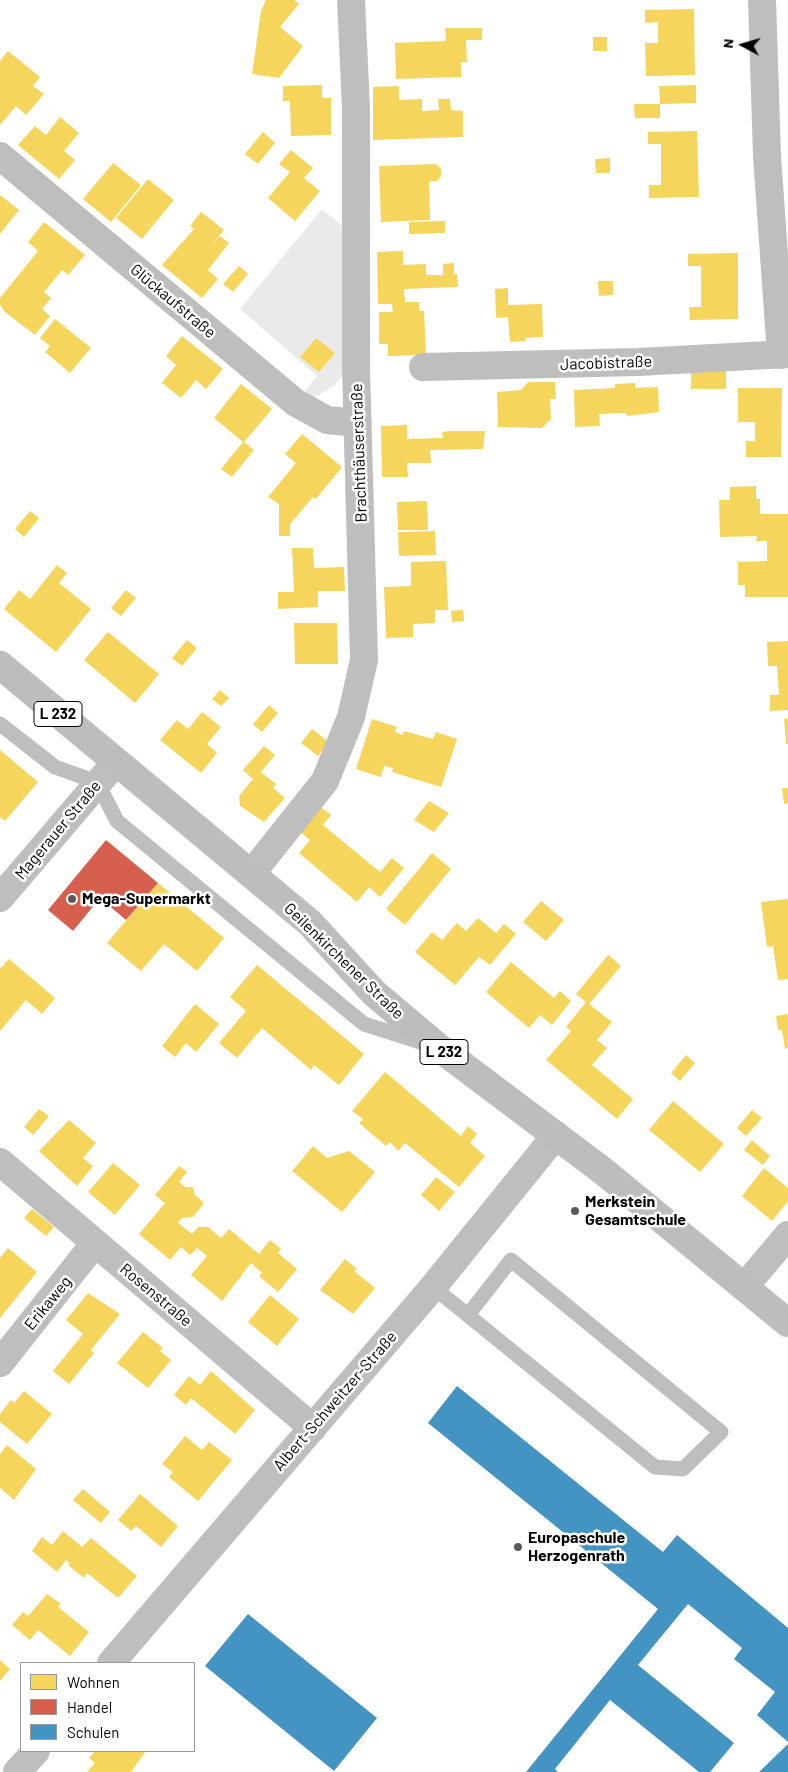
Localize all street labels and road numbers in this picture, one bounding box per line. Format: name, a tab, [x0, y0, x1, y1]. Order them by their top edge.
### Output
street label: Glückaufstraße	[126, 260, 220, 342]
street label: Jacobistraße	[560, 352, 652, 374]
street label: Brachthäuserstraße	[347, 383, 371, 523]
road number: L 232	[34, 702, 82, 726]
street label: Magerauer Straße	[11, 777, 105, 883]
street label: Geilenkirchener Straße	[280, 899, 408, 1023]
road number: L 232	[420, 1040, 468, 1064]
street label: Rosenstraße	[116, 1259, 196, 1331]
street label: Erikaweg	[20, 1272, 76, 1334]
street label: Albert-Schweitzer-Straße	[269, 1327, 401, 1475]

